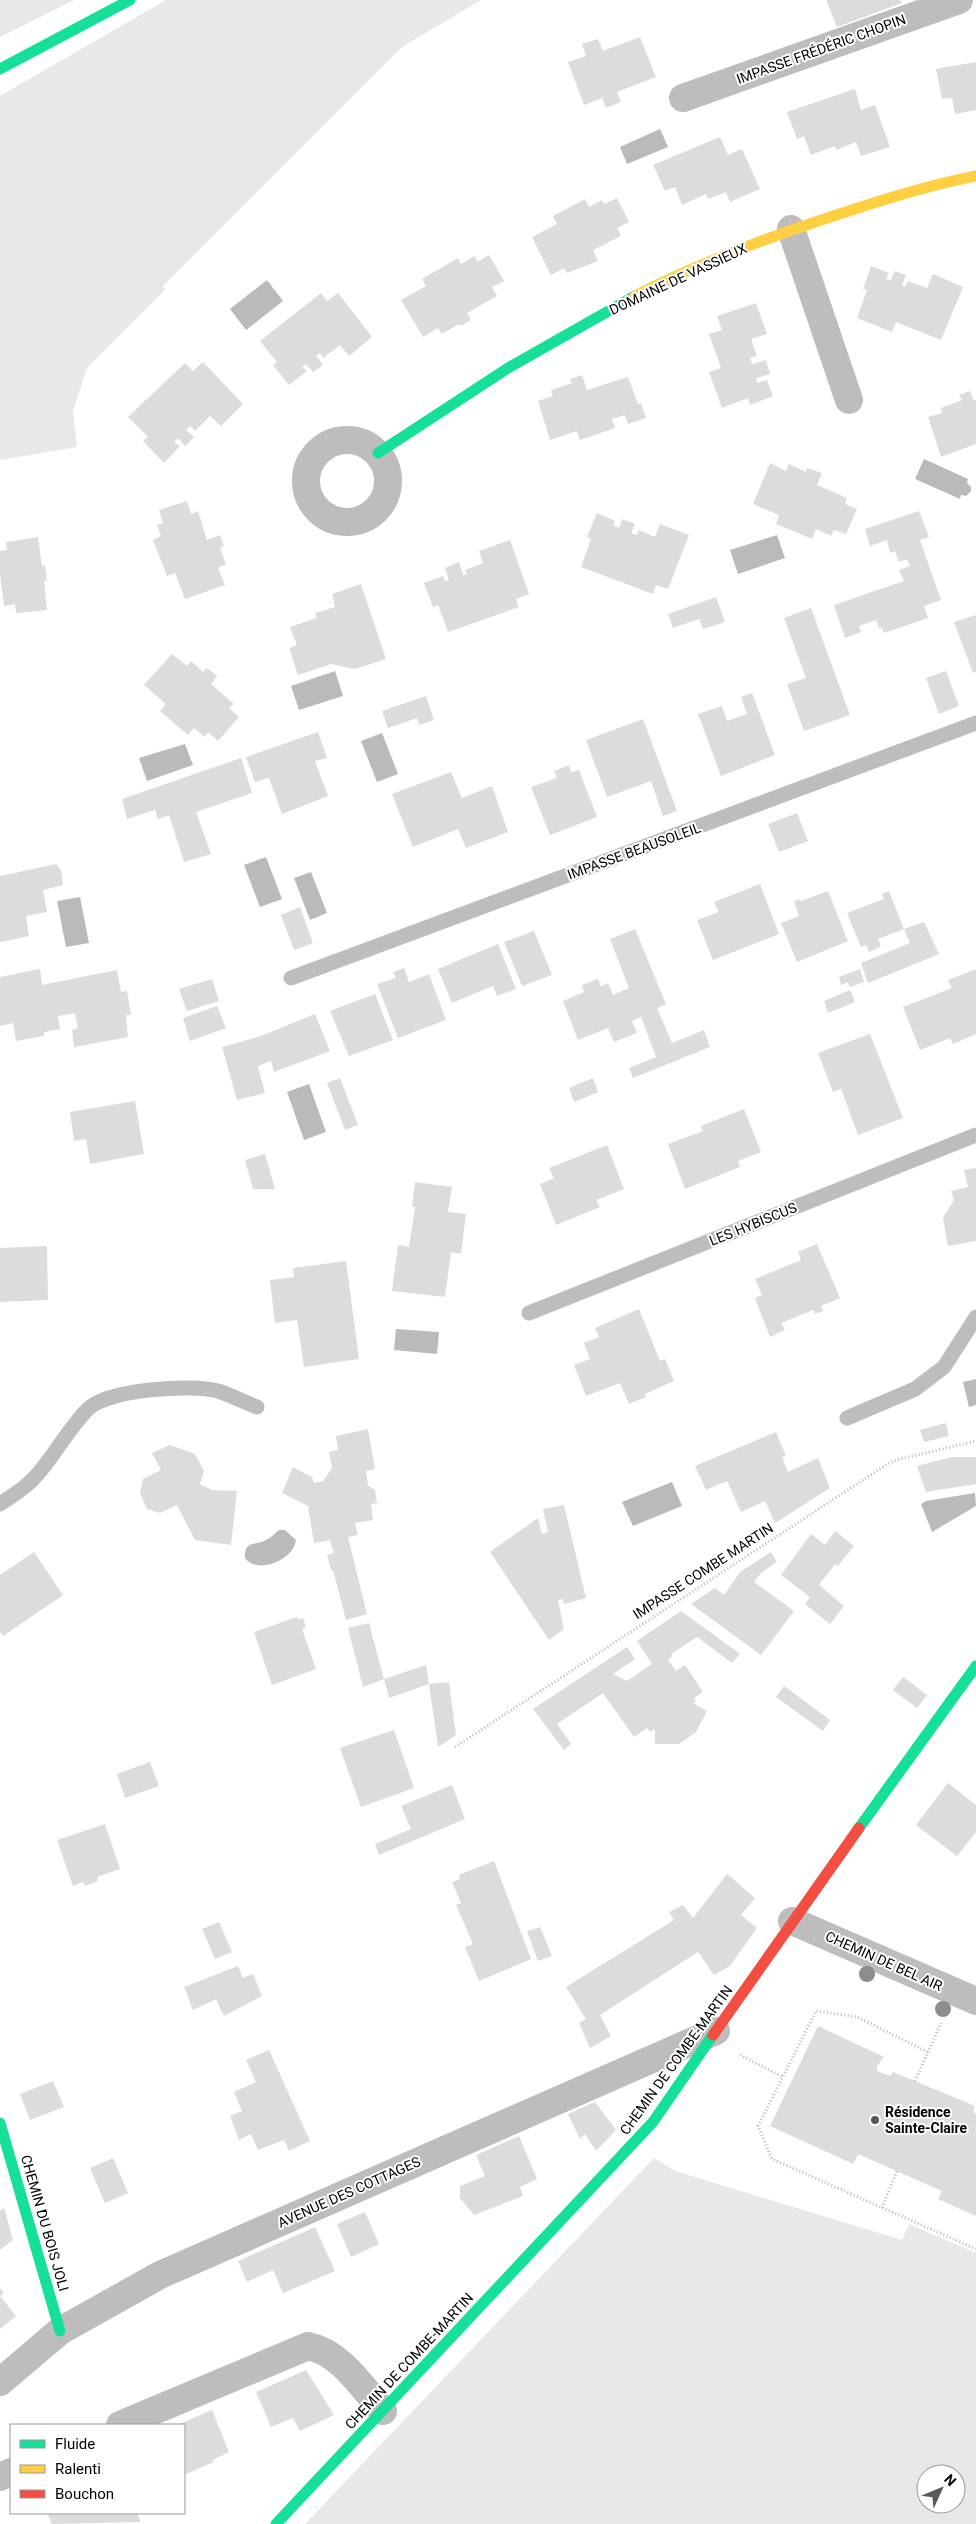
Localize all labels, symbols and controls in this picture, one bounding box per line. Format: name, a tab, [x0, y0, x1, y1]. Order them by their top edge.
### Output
street label: IMPASSE FRÉDÉRIC CHOPIN	[734, 10, 908, 87]
street label: DOMAINE DE VASSIEUX	[607, 240, 750, 318]
street label: IMPASSE BEAUSOLEIL	[565, 819, 703, 883]
street label: LES HYBISCUS	[707, 1199, 799, 1249]
street label: IMPASSE COMBE MARTIN	[630, 1520, 776, 1622]
street label: CHEMIN DE BEL AIR	[823, 1928, 945, 1994]
street label: CHEMIN DE COMBE-MARTIN	[617, 1982, 735, 2138]
place label: Résidence Sainte-Claire	[885, 2104, 968, 2136]
marker: Résidence Sainte-Claire	[869, 2114, 881, 2126]
street label: CHEMIN DU BOIS JOLI	[18, 2153, 72, 2293]
street label: AVENUE DES COTTAGES	[275, 2153, 423, 2231]
street label: CHEMIN DE COMBE-MARTIN	[342, 2290, 476, 2432]
legend	[10, 2424, 185, 2514]
text: Fluide	[55, 2435, 95, 2453]
text: Ralenti	[55, 2460, 101, 2478]
north arrow	[916, 2464, 966, 2514]
text: N	[941, 2471, 960, 2489]
text: Bouchon	[55, 2485, 114, 2503]

